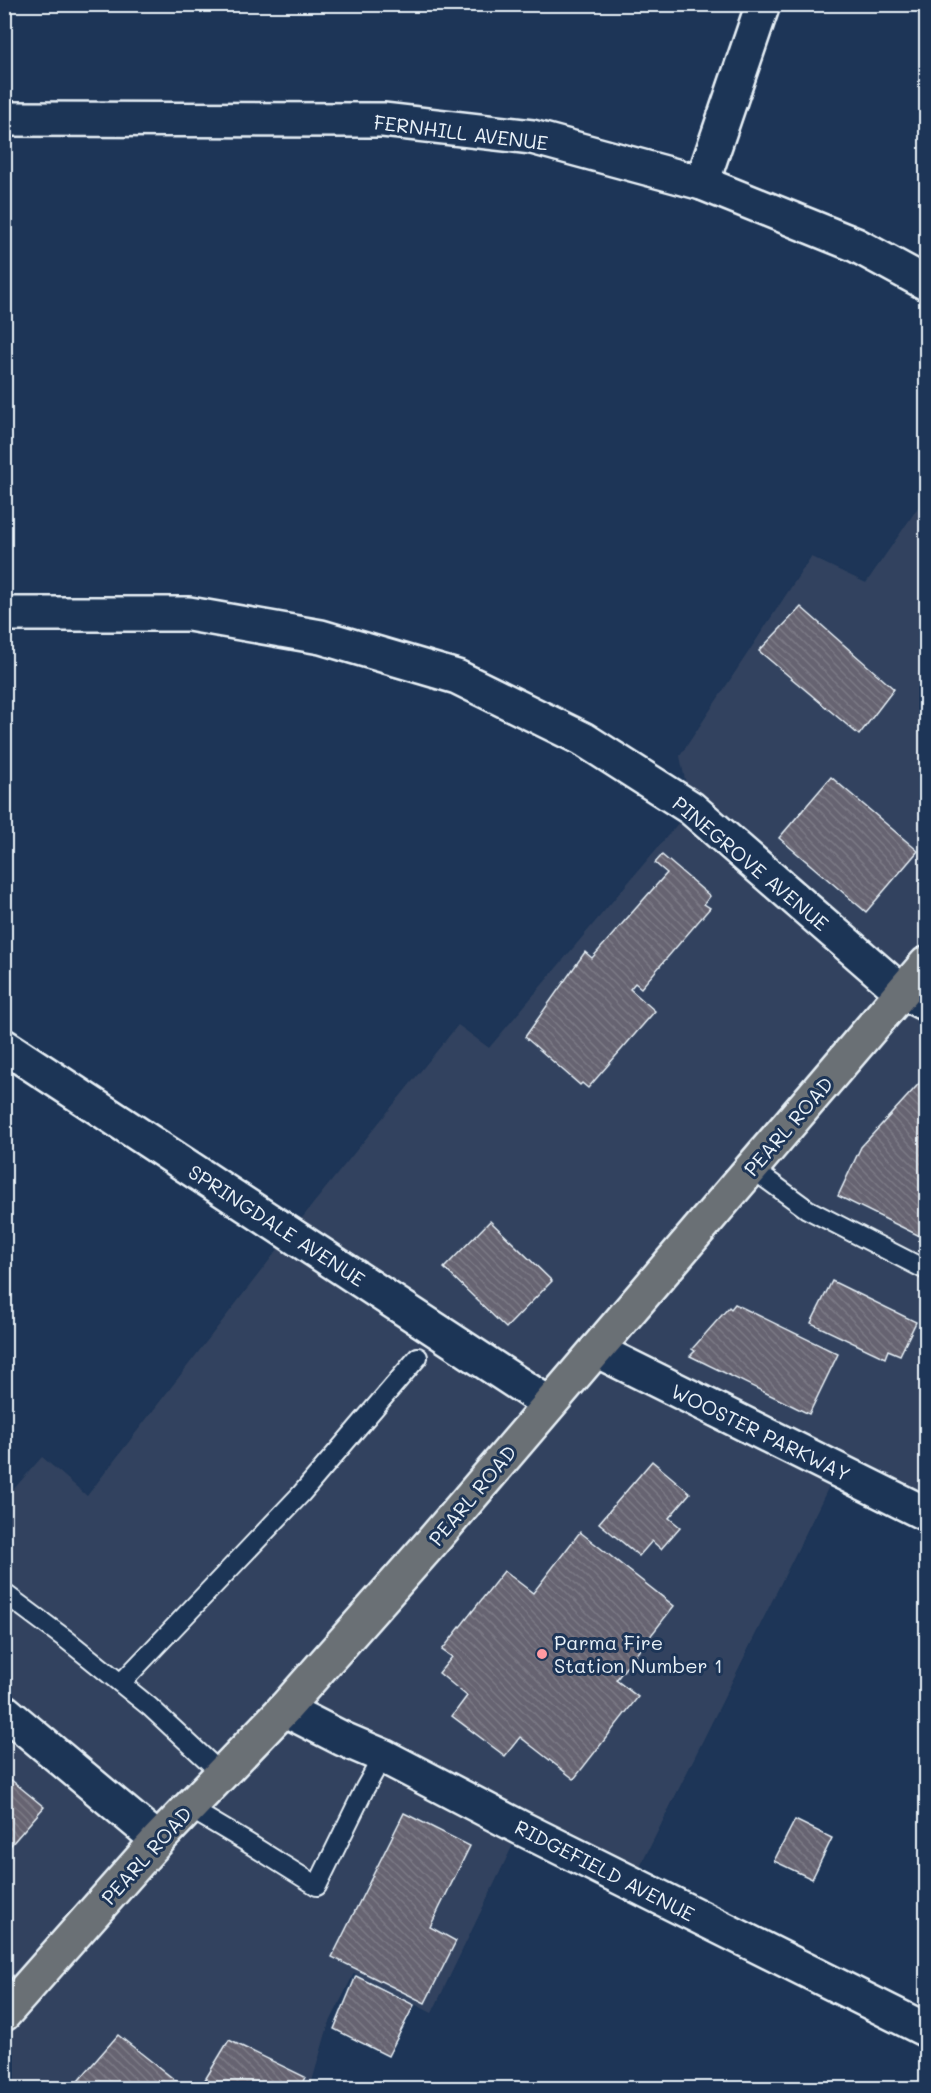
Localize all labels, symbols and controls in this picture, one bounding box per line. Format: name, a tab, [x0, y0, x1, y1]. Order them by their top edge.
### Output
street label: FERNHILL AVENUE	[372, 108, 550, 156]
street label: PINEGROVE AVENUE	[668, 790, 834, 936]
street label: PEARL ROAD	[738, 1071, 838, 1181]
street label: SPRINGDALE AVENUE	[184, 1158, 370, 1292]
street label: WOOSTER PARKWAY	[667, 1377, 855, 1487]
street label: PEARL ROAD	[422, 1439, 522, 1551]
place label: Parma Fire Station Number 1	[554, 1629, 723, 1678]
marker: Parma Fire Station Number 1	[535, 1647, 549, 1661]
street label: PEARL ROAD	[95, 1800, 197, 1910]
street label: RIDGEFIELD AVENUE	[511, 1813, 699, 1927]

